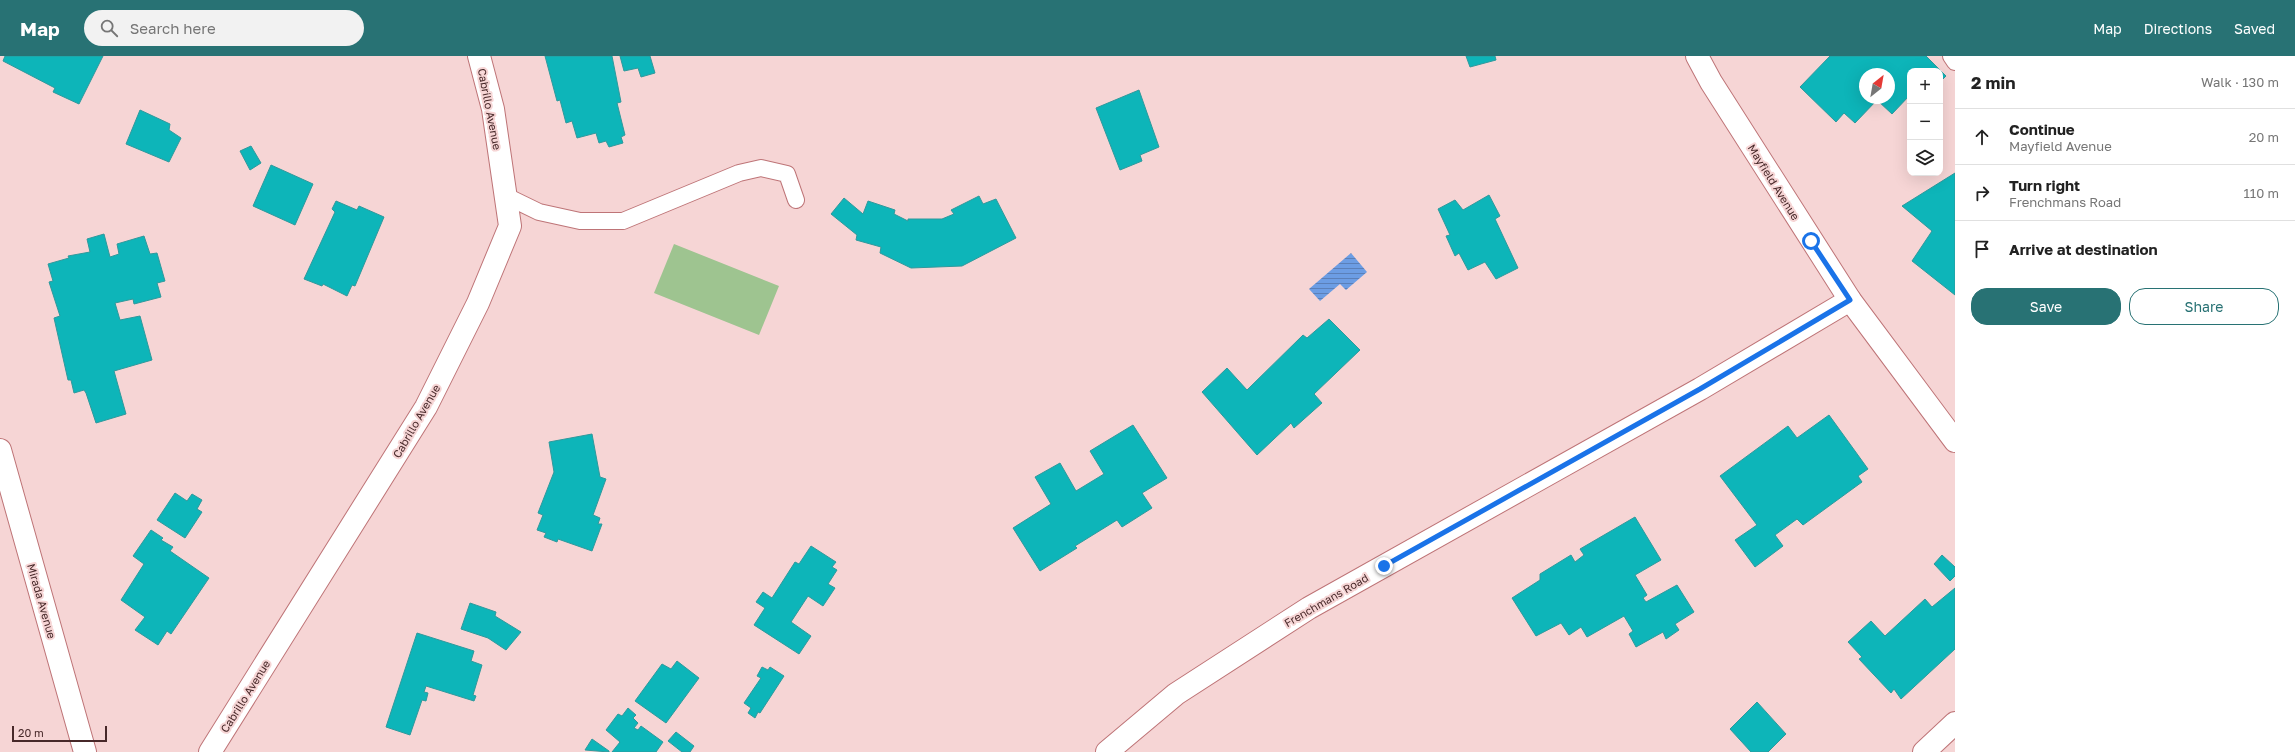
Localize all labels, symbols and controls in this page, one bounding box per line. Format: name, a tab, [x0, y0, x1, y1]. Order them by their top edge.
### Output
search box	[84, 10, 364, 46]
text: Map	[20, 17, 60, 40]
icon: search	[98, 17, 120, 39]
text: Search here	[130, 19, 216, 37]
text: Map	[2093, 20, 2122, 37]
text: Directions	[2144, 20, 2212, 37]
text: Saved	[2234, 20, 2275, 37]
street label: Cabrillo Avenue	[476, 67, 504, 151]
north arrow	[1859, 68, 1895, 104]
map controls	[1907, 68, 1943, 176]
button: +	[1907, 68, 1943, 104]
text: 2 min	[1971, 72, 2015, 93]
text: Walk · 130 m	[2201, 74, 2279, 90]
button: −	[1907, 104, 1943, 140]
text: Continue	[2009, 120, 2075, 138]
icon: ahead	[1971, 126, 1993, 148]
text: 20 m	[2249, 129, 2279, 145]
text: Mayfield Avenue	[2009, 138, 2112, 154]
button: layers	[1907, 140, 1943, 176]
street label: Mayfield Avenue	[1745, 142, 1803, 222]
text: Turn right	[2009, 176, 2080, 194]
icon: right	[1971, 182, 1993, 204]
text: 110 m	[2244, 185, 2279, 201]
text: Frenchmans Road	[2009, 194, 2121, 210]
route start	[1802, 232, 1820, 250]
icon: arrive	[1971, 238, 1993, 260]
text: Arrive at destination	[2009, 240, 2158, 258]
button: Save	[1971, 288, 2121, 325]
button: Share	[2129, 288, 2279, 325]
street label: Cabrillo Avenue	[390, 382, 442, 460]
route end	[1375, 557, 1393, 575]
street label: Mirada Avenue	[25, 562, 59, 640]
street label: Frenchmans Road	[1282, 571, 1370, 629]
street label: Cabrillo Avenue	[218, 657, 272, 735]
scale bar	[12, 724, 107, 743]
text: 20 m	[18, 726, 44, 739]

